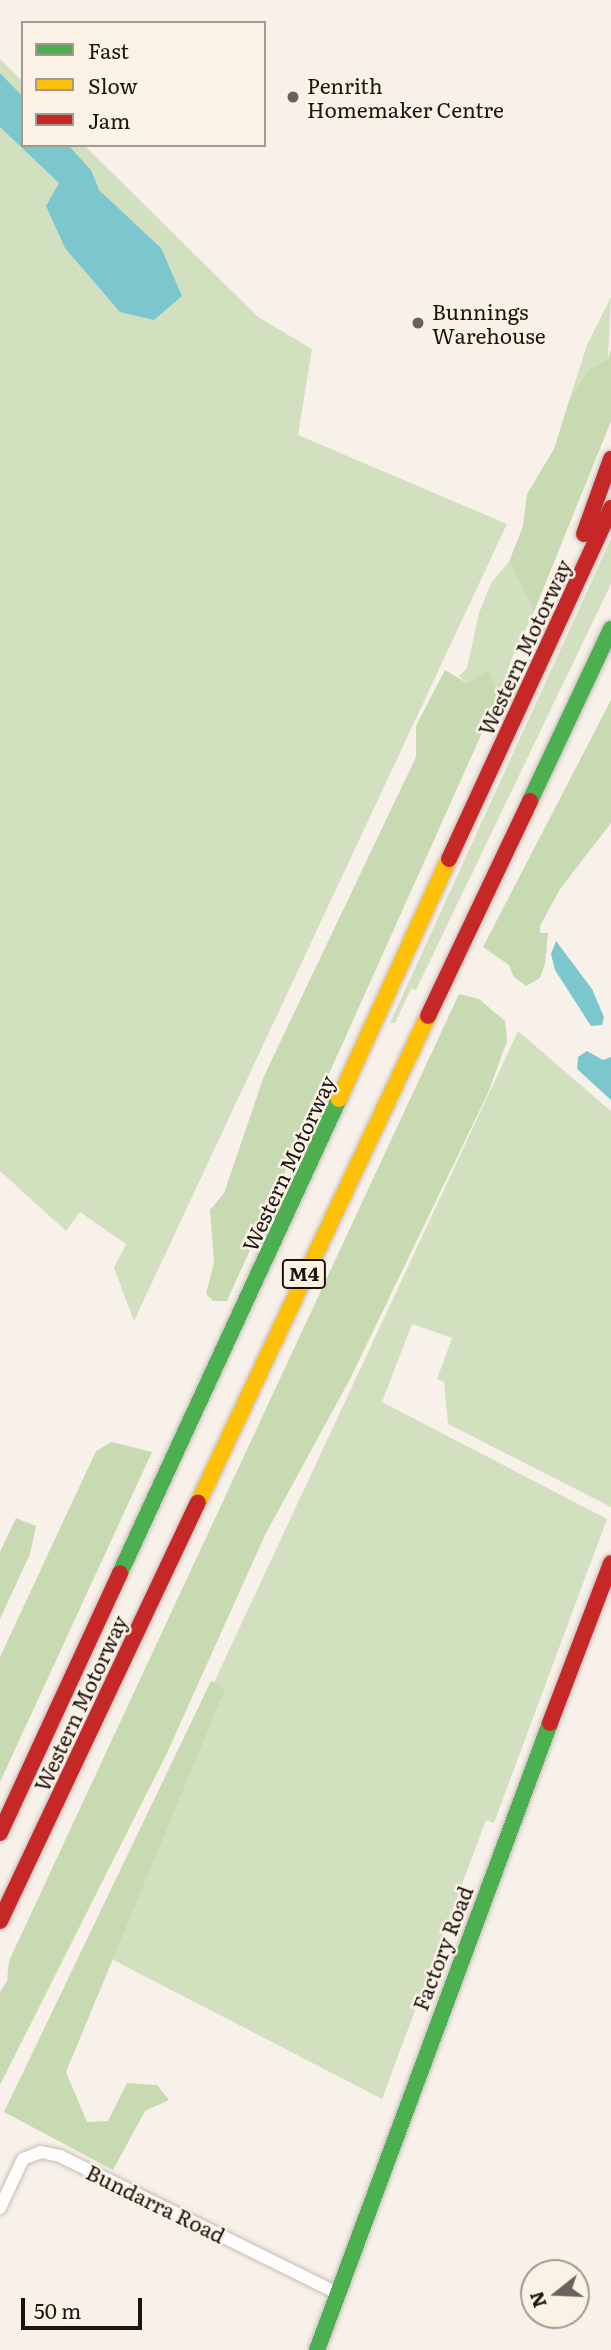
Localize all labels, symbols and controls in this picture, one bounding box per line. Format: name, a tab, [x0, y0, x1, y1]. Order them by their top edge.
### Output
legend	[21, 21, 266, 147]
text: Fast	[88, 34, 129, 65]
text: Slow	[88, 69, 138, 100]
place label: Penrith Homemaker Centre	[307, 72, 504, 122]
marker: Penrith Homemaker Centre	[285, 89, 301, 105]
text: Jam	[88, 104, 130, 135]
place label: Bunnings Warehouse	[432, 298, 546, 348]
marker: Bunnings Warehouse	[410, 315, 426, 331]
street label: Western Motorway	[472, 555, 576, 739]
street label: Western Motorway	[236, 1071, 340, 1255]
road number: M4	[281, 1258, 327, 1290]
street label: Western Motorway	[28, 1611, 132, 1795]
street label: Factory Road	[407, 1882, 477, 2014]
street label: Bundarra Road	[83, 2159, 229, 2247]
north arrow	[520, 2259, 590, 2329]
scale bar	[24, 2284, 145, 2328]
text: N	[521, 2288, 553, 2312]
text: 50 m	[34, 2294, 81, 2325]

